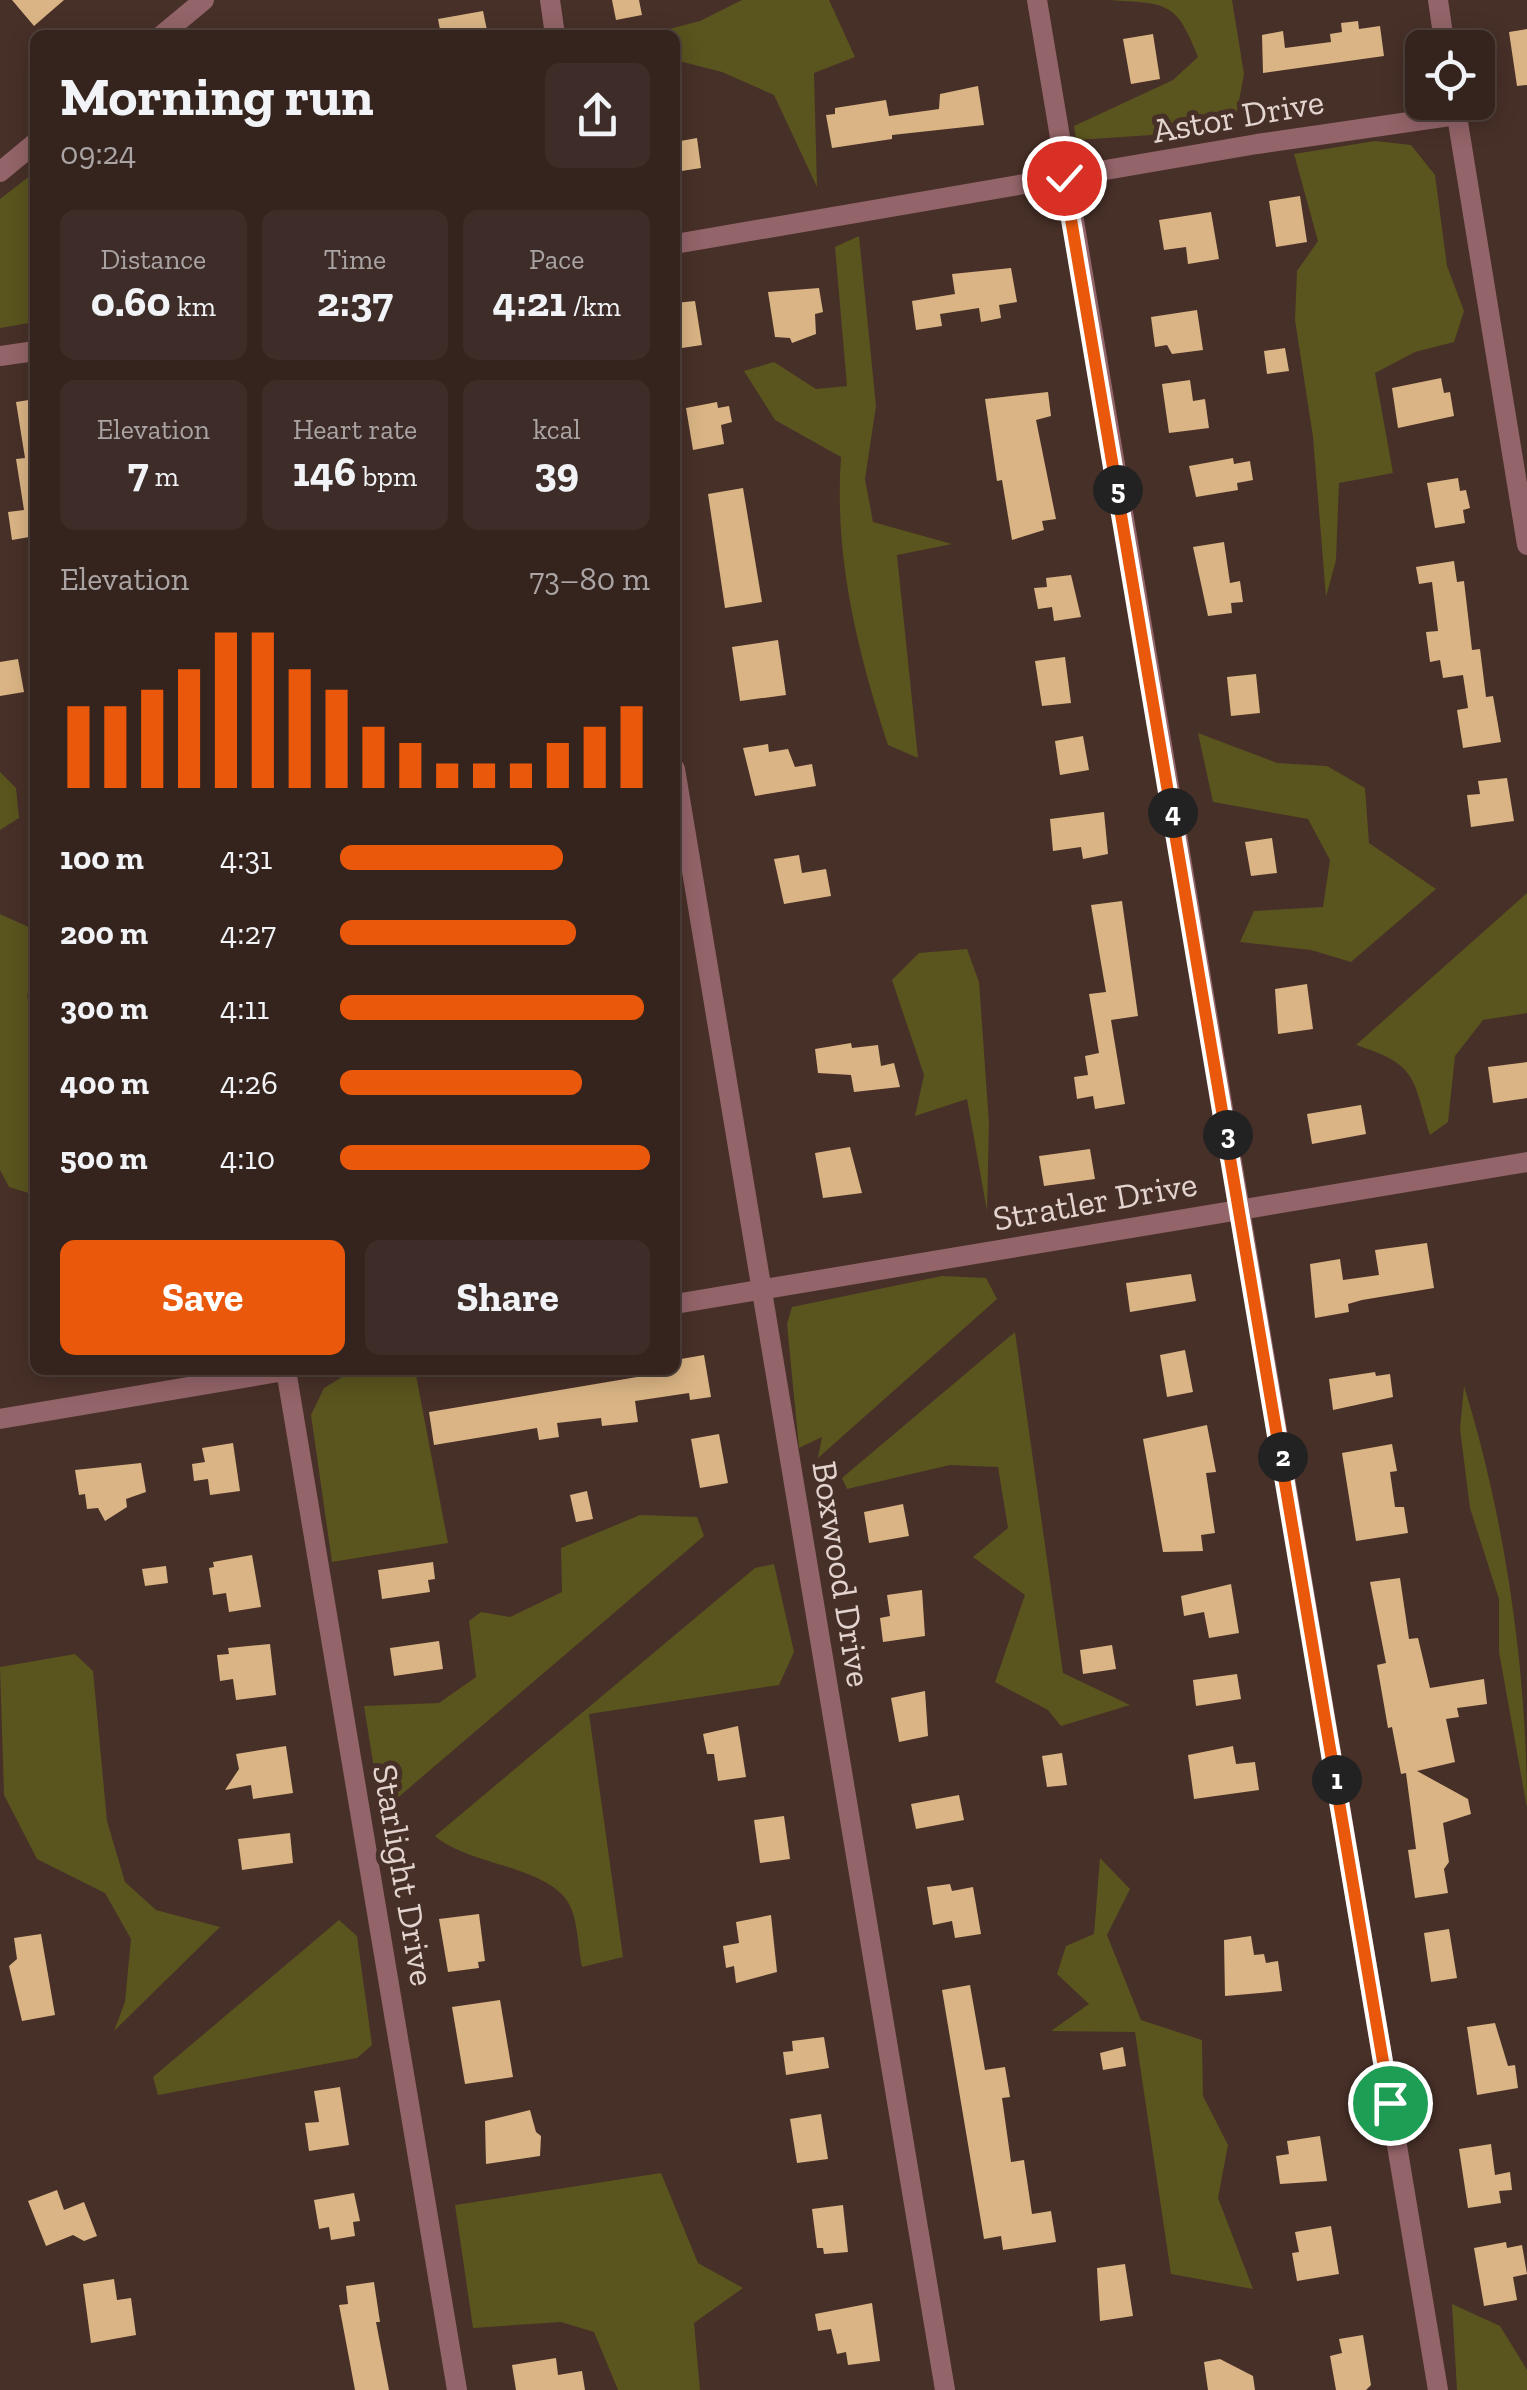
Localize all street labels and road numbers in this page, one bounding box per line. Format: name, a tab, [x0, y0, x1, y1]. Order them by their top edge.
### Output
street label: Astor Drive	[1149, 80, 1327, 152]
street label: Stratler Drive	[990, 1162, 1200, 1240]
street label: Boxwood Drive	[803, 1458, 881, 1690]
street label: Starlight Drive	[364, 1761, 444, 1989]

